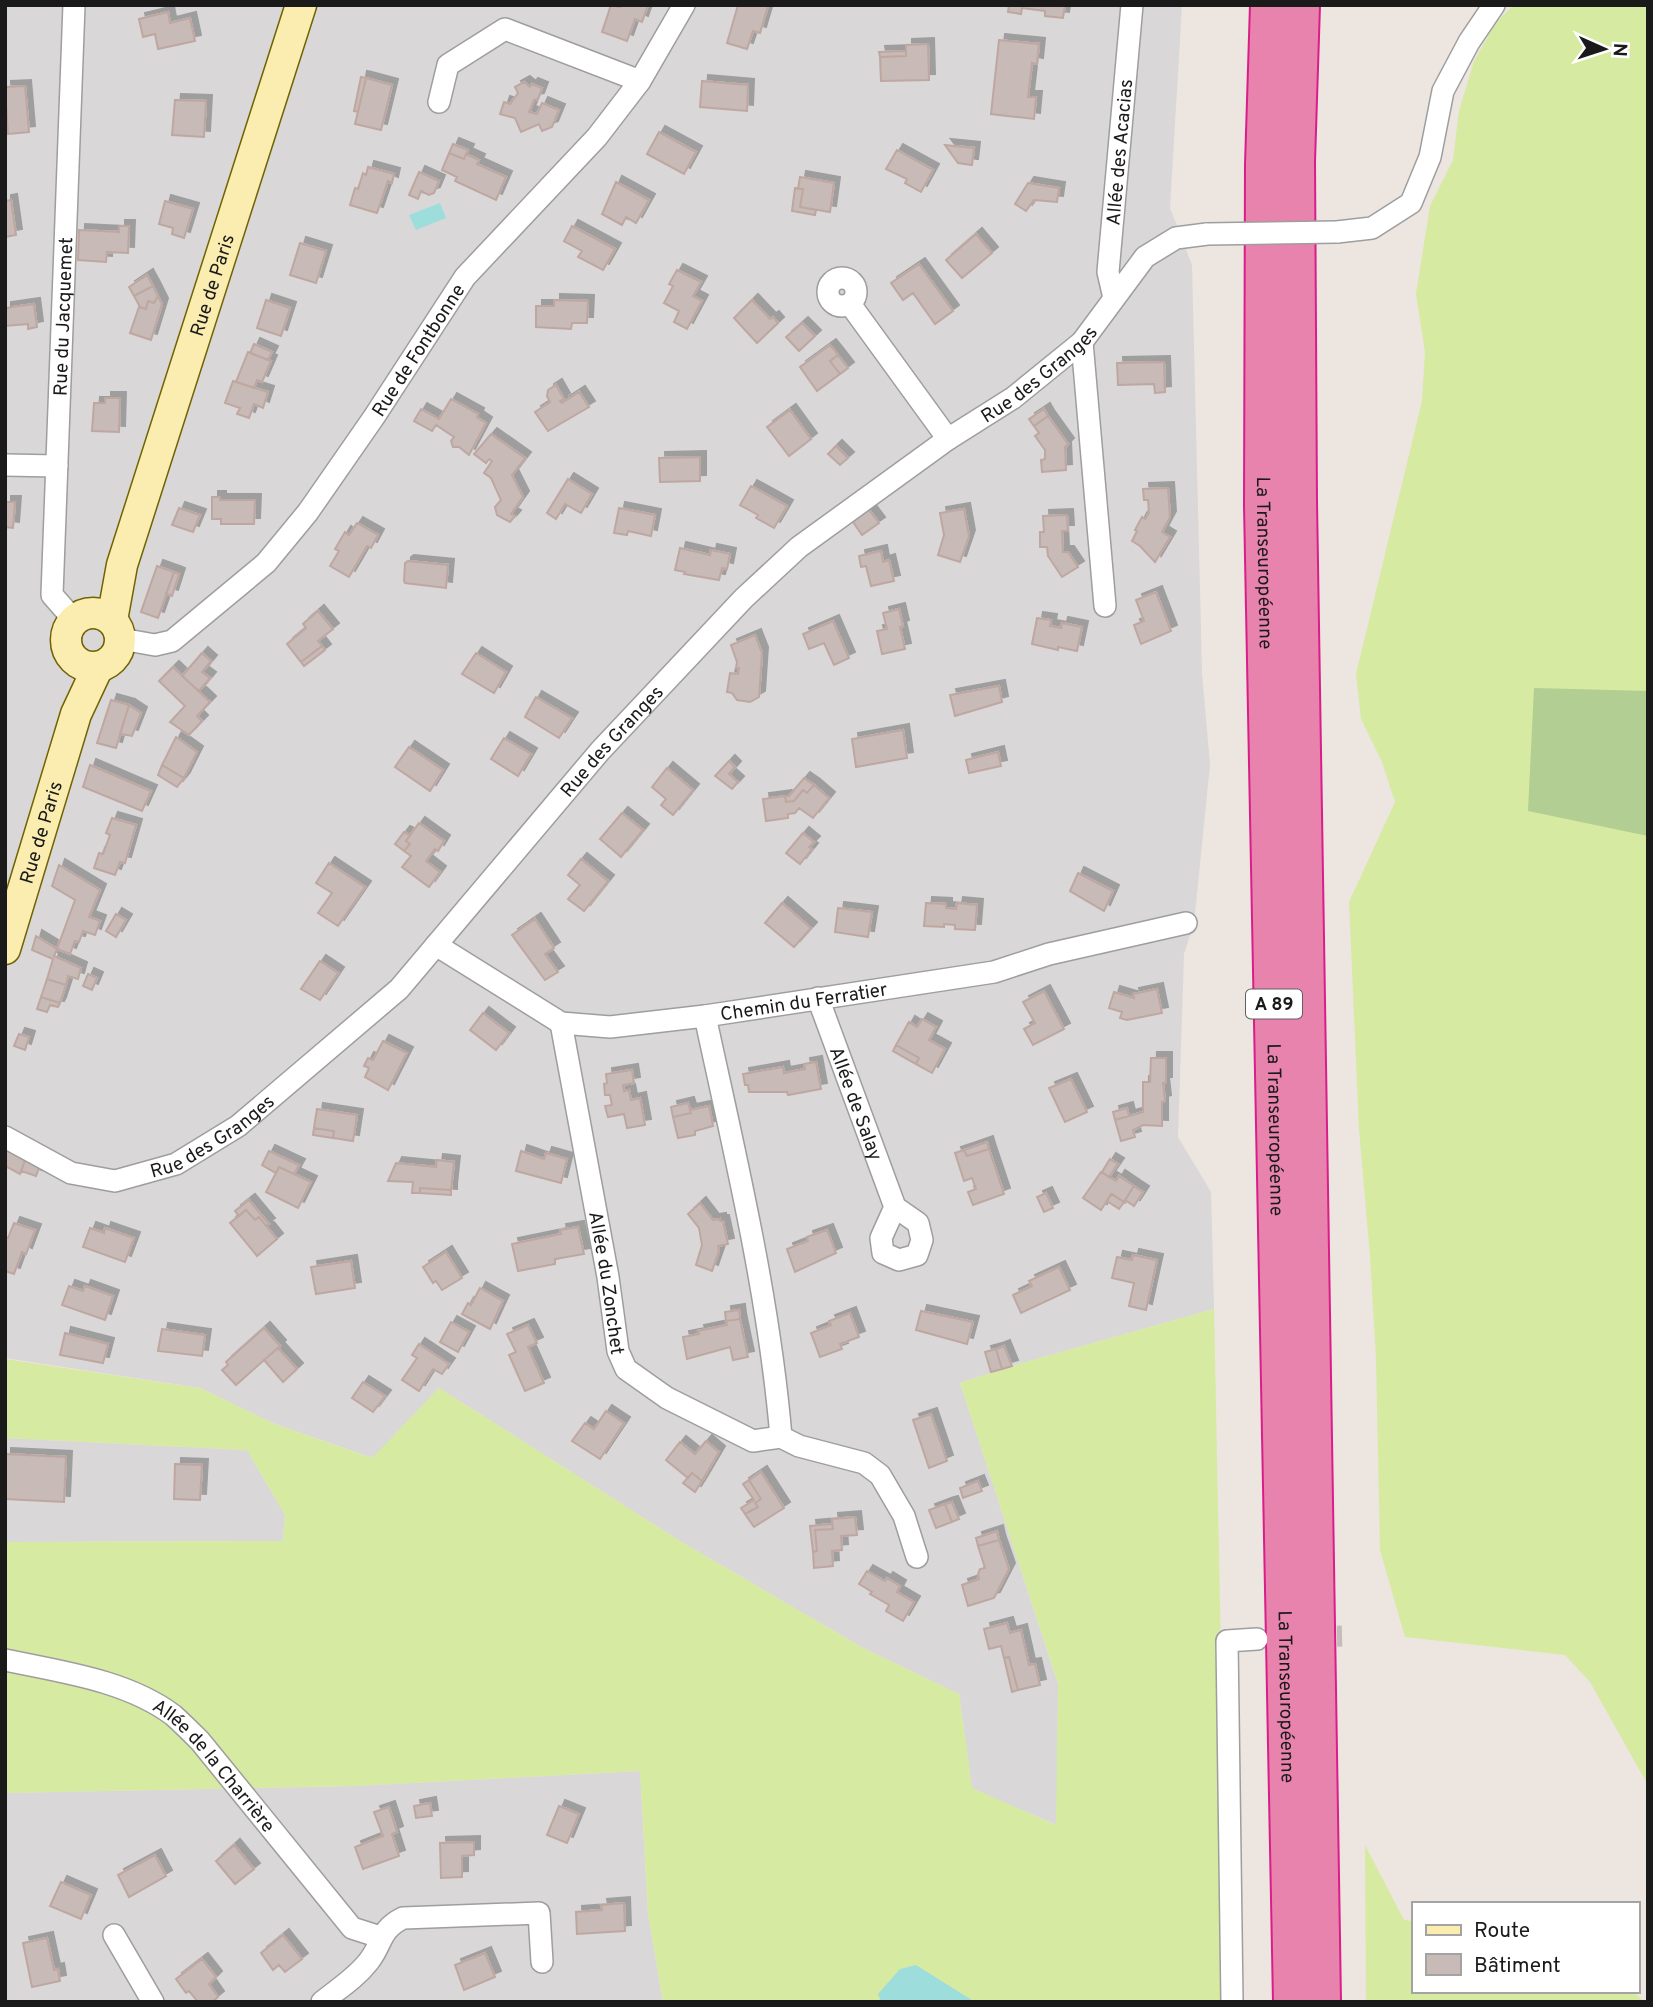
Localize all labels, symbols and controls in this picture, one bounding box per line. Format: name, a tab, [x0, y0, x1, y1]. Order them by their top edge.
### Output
north arrow	[1569, 14, 1639, 84]
text: N	[1607, 42, 1631, 57]
street label: Allée des Acacias	[1102, 78, 1139, 227]
street label: Rue de Paris	[186, 231, 241, 340]
street label: Rue du Jacquemet	[49, 237, 79, 397]
street label: Rue de Fontbonne	[367, 280, 471, 422]
street label: Rue des Granges	[977, 322, 1104, 429]
street label: La Transeuropéenne	[1250, 476, 1277, 650]
street label: Rue des Granges	[556, 681, 669, 803]
street label: Rue de Paris	[15, 779, 69, 887]
street label: Chemin du Ferratier	[719, 978, 890, 1028]
road number: A 89	[1246, 989, 1302, 1018]
street label: La Transeuropéenne	[1260, 1043, 1288, 1216]
street label: Allée de Salay	[823, 1044, 887, 1164]
street label: Rue des Granges	[148, 1090, 280, 1185]
street label: Allée du Zonchet	[582, 1210, 628, 1356]
street label: La Transeuropéenne	[1271, 1610, 1299, 1783]
street label: Allée de la Charrière	[148, 1695, 279, 1838]
legend	[1412, 1902, 1639, 1993]
text: Route	[1474, 1918, 1530, 1945]
text: Bâtiment	[1474, 1953, 1561, 1980]

